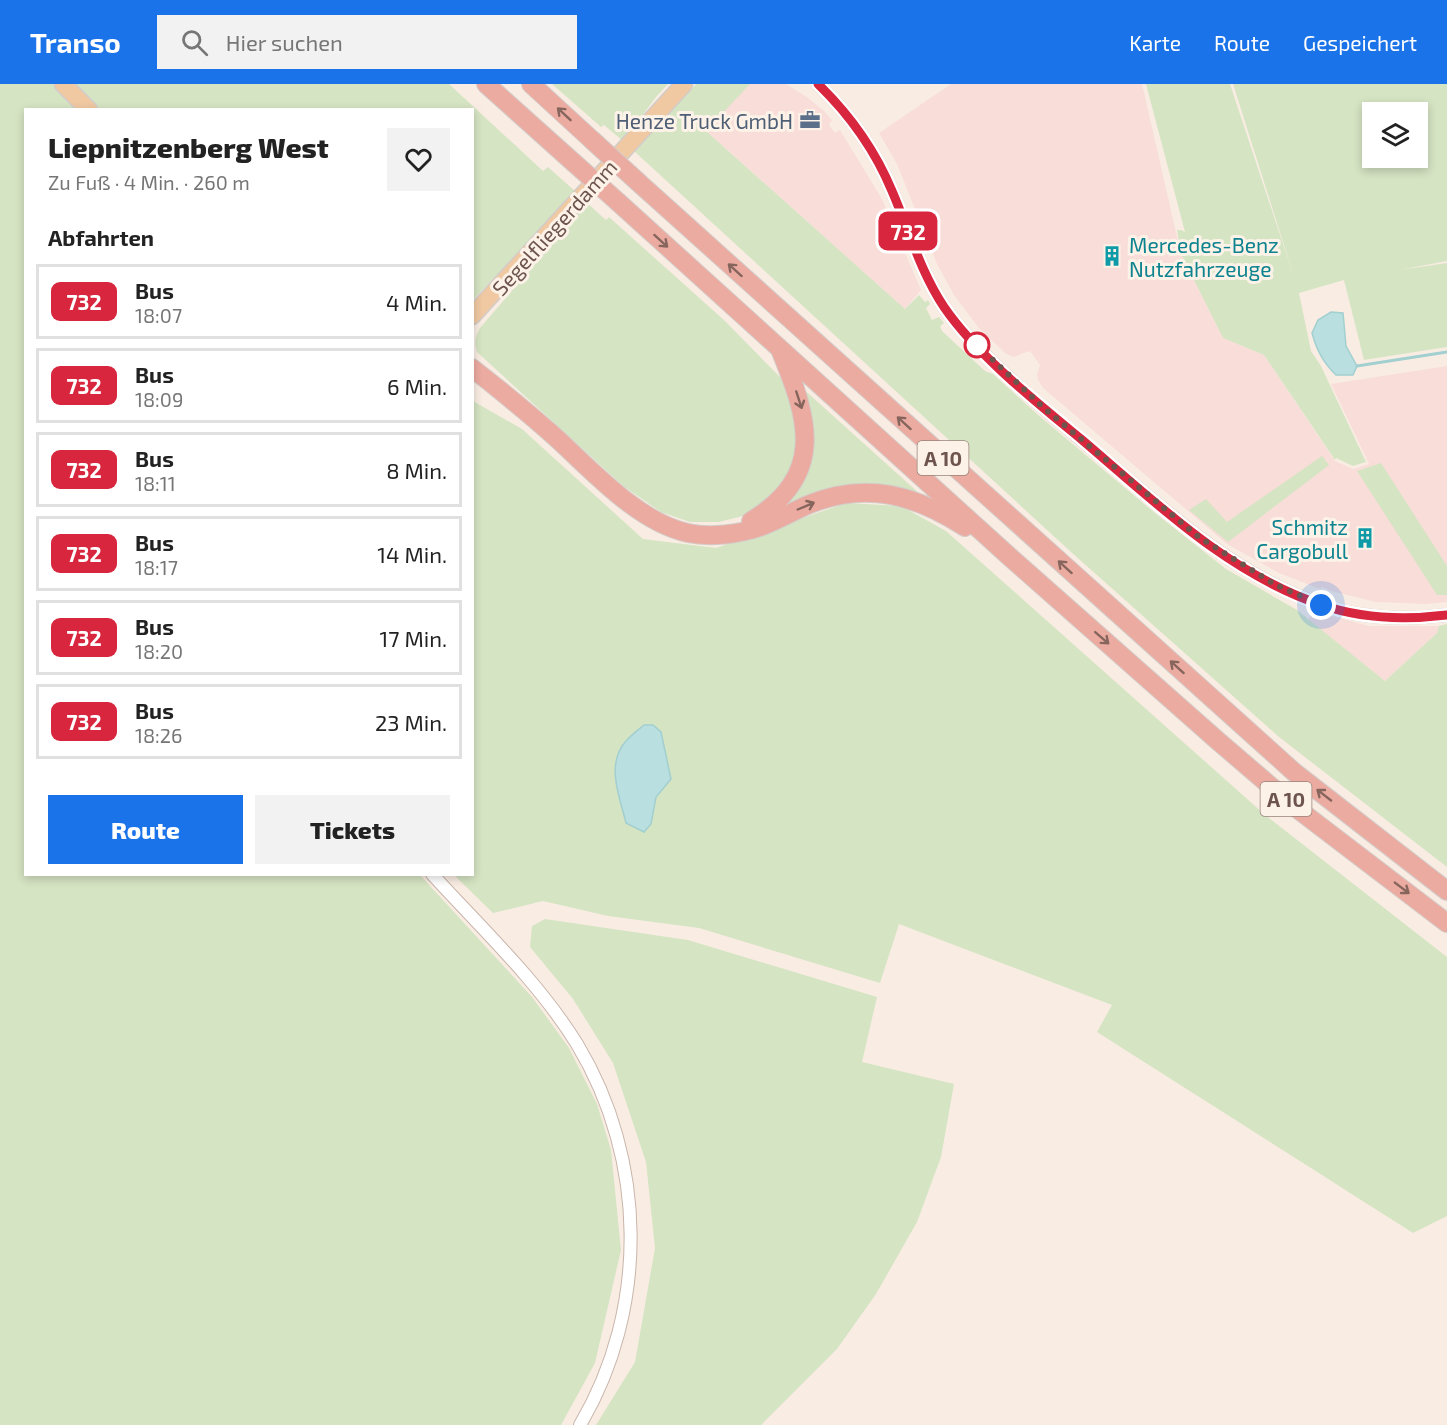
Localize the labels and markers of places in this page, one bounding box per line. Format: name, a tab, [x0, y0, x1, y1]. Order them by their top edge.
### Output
place label: Henze Truck GmbH	[616, 108, 793, 133]
office icon: Henze Truck GmbH	[798, 108, 822, 132]
place label: Mercedes-Benz Nutzfahrzeuge	[1129, 232, 1279, 281]
building icon: Mercedes-Benz Nutzfahrzeuge	[1100, 244, 1124, 268]
unlabelled marker	[964, 332, 990, 358]
place label: Schmitz Cargobull	[1256, 514, 1349, 563]
building icon: Schmitz Cargobull	[1353, 526, 1377, 550]

